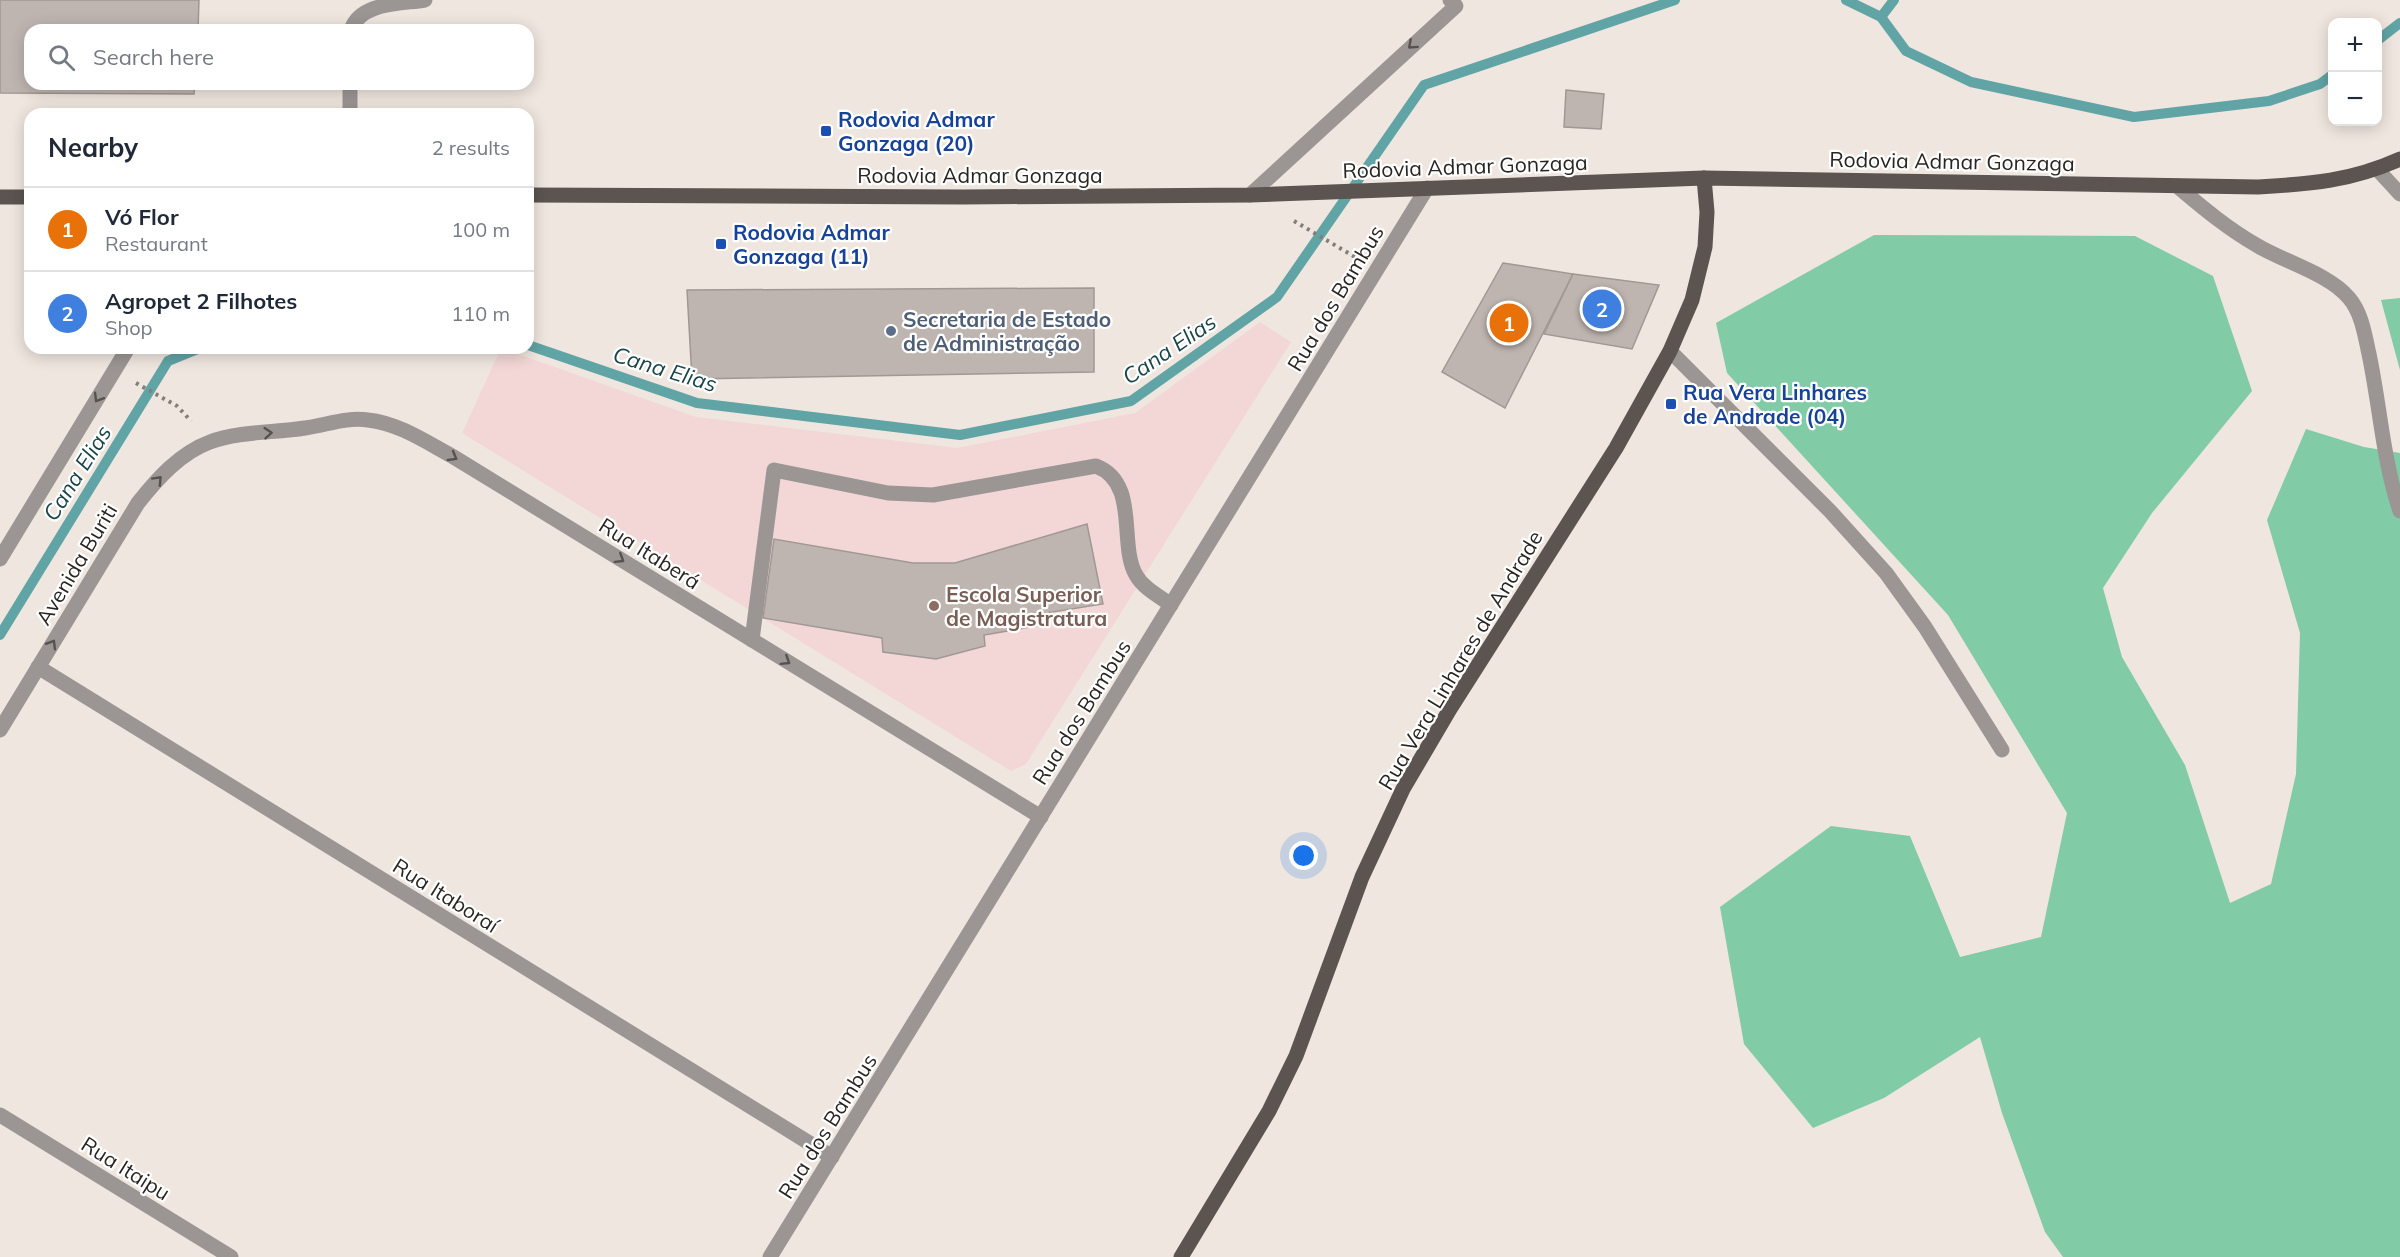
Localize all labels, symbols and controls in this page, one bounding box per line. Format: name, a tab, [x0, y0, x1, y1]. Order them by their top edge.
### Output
map controls	[2328, 18, 2382, 126]
button: +	[2328, 18, 2382, 72]
search box	[24, 24, 534, 90]
one-way arrow	[1409, 38, 1419, 49]
icon: search	[45, 41, 78, 74]
text: Search here	[93, 43, 214, 71]
button: −	[2328, 72, 2382, 126]
place label: Rodovia Admar Gonzaga (20)	[838, 106, 995, 156]
marker: Rodovia Admar Gonzaga (20)	[819, 124, 833, 138]
text: Nearby	[48, 131, 138, 164]
text: 2 results	[432, 135, 510, 160]
street label: Rodovia Admar Gonzaga	[1829, 146, 2075, 176]
street label: Rodovia Admar Gonzaga	[1342, 149, 1588, 183]
street label: Rodovia Admar Gonzaga	[857, 162, 1103, 188]
text: Vó Flor	[105, 203, 179, 231]
text: 1	[62, 217, 74, 242]
text: 100 m	[451, 217, 510, 242]
place label: Rodovia Admar Gonzaga (11)	[733, 219, 890, 269]
street label: Rua dos Bambus	[1281, 220, 1389, 376]
text: Restaurant	[105, 231, 208, 256]
marker: Rodovia Admar Gonzaga (11)	[714, 237, 728, 251]
pin: 2	[1582, 286, 1622, 332]
text: Agropet 2 Filhotes	[105, 287, 297, 315]
pin: 1	[1490, 300, 1528, 346]
text: 2	[62, 301, 74, 326]
text: 110 m	[451, 301, 510, 326]
place label: Secretaria de Estado de Administração	[903, 306, 1111, 356]
water label: Cana Elias	[1117, 307, 1221, 391]
text: Shop	[105, 315, 153, 340]
marker: Secretaria de Estado de Administração	[884, 324, 898, 338]
water label: Cana Elias	[610, 340, 720, 398]
place label: Rua Vera Linhares de Andrade (04)	[1683, 379, 1867, 429]
one-way arrow	[93, 392, 105, 402]
marker: Rua Vera Linhares de Andrade (04)	[1664, 397, 1678, 411]
water label: Cana Elias	[37, 420, 117, 526]
one-way arrow	[263, 427, 273, 440]
one-way arrow	[447, 450, 457, 461]
one-way arrow	[151, 476, 162, 487]
street label: Avenida Buriti	[30, 499, 122, 629]
street label: Rua Itaberá	[595, 512, 705, 594]
street label: Rua Vera Linhares de Andrade	[1372, 526, 1548, 794]
one-way arrow	[614, 551, 624, 563]
place label: Escola Superior de Magistratura	[946, 581, 1107, 631]
marker: Escola Superior de Magistratura	[927, 599, 941, 613]
street label: Rua dos Bambus	[1026, 635, 1136, 789]
one-way arrow	[45, 640, 57, 650]
one-way arrow	[780, 653, 790, 665]
your location	[1289, 841, 1318, 870]
street label: Rua Itaboraí	[388, 852, 505, 938]
street label: Rua dos Bambus	[772, 1049, 882, 1203]
street label: Rua Itaipu	[77, 1131, 175, 1205]

